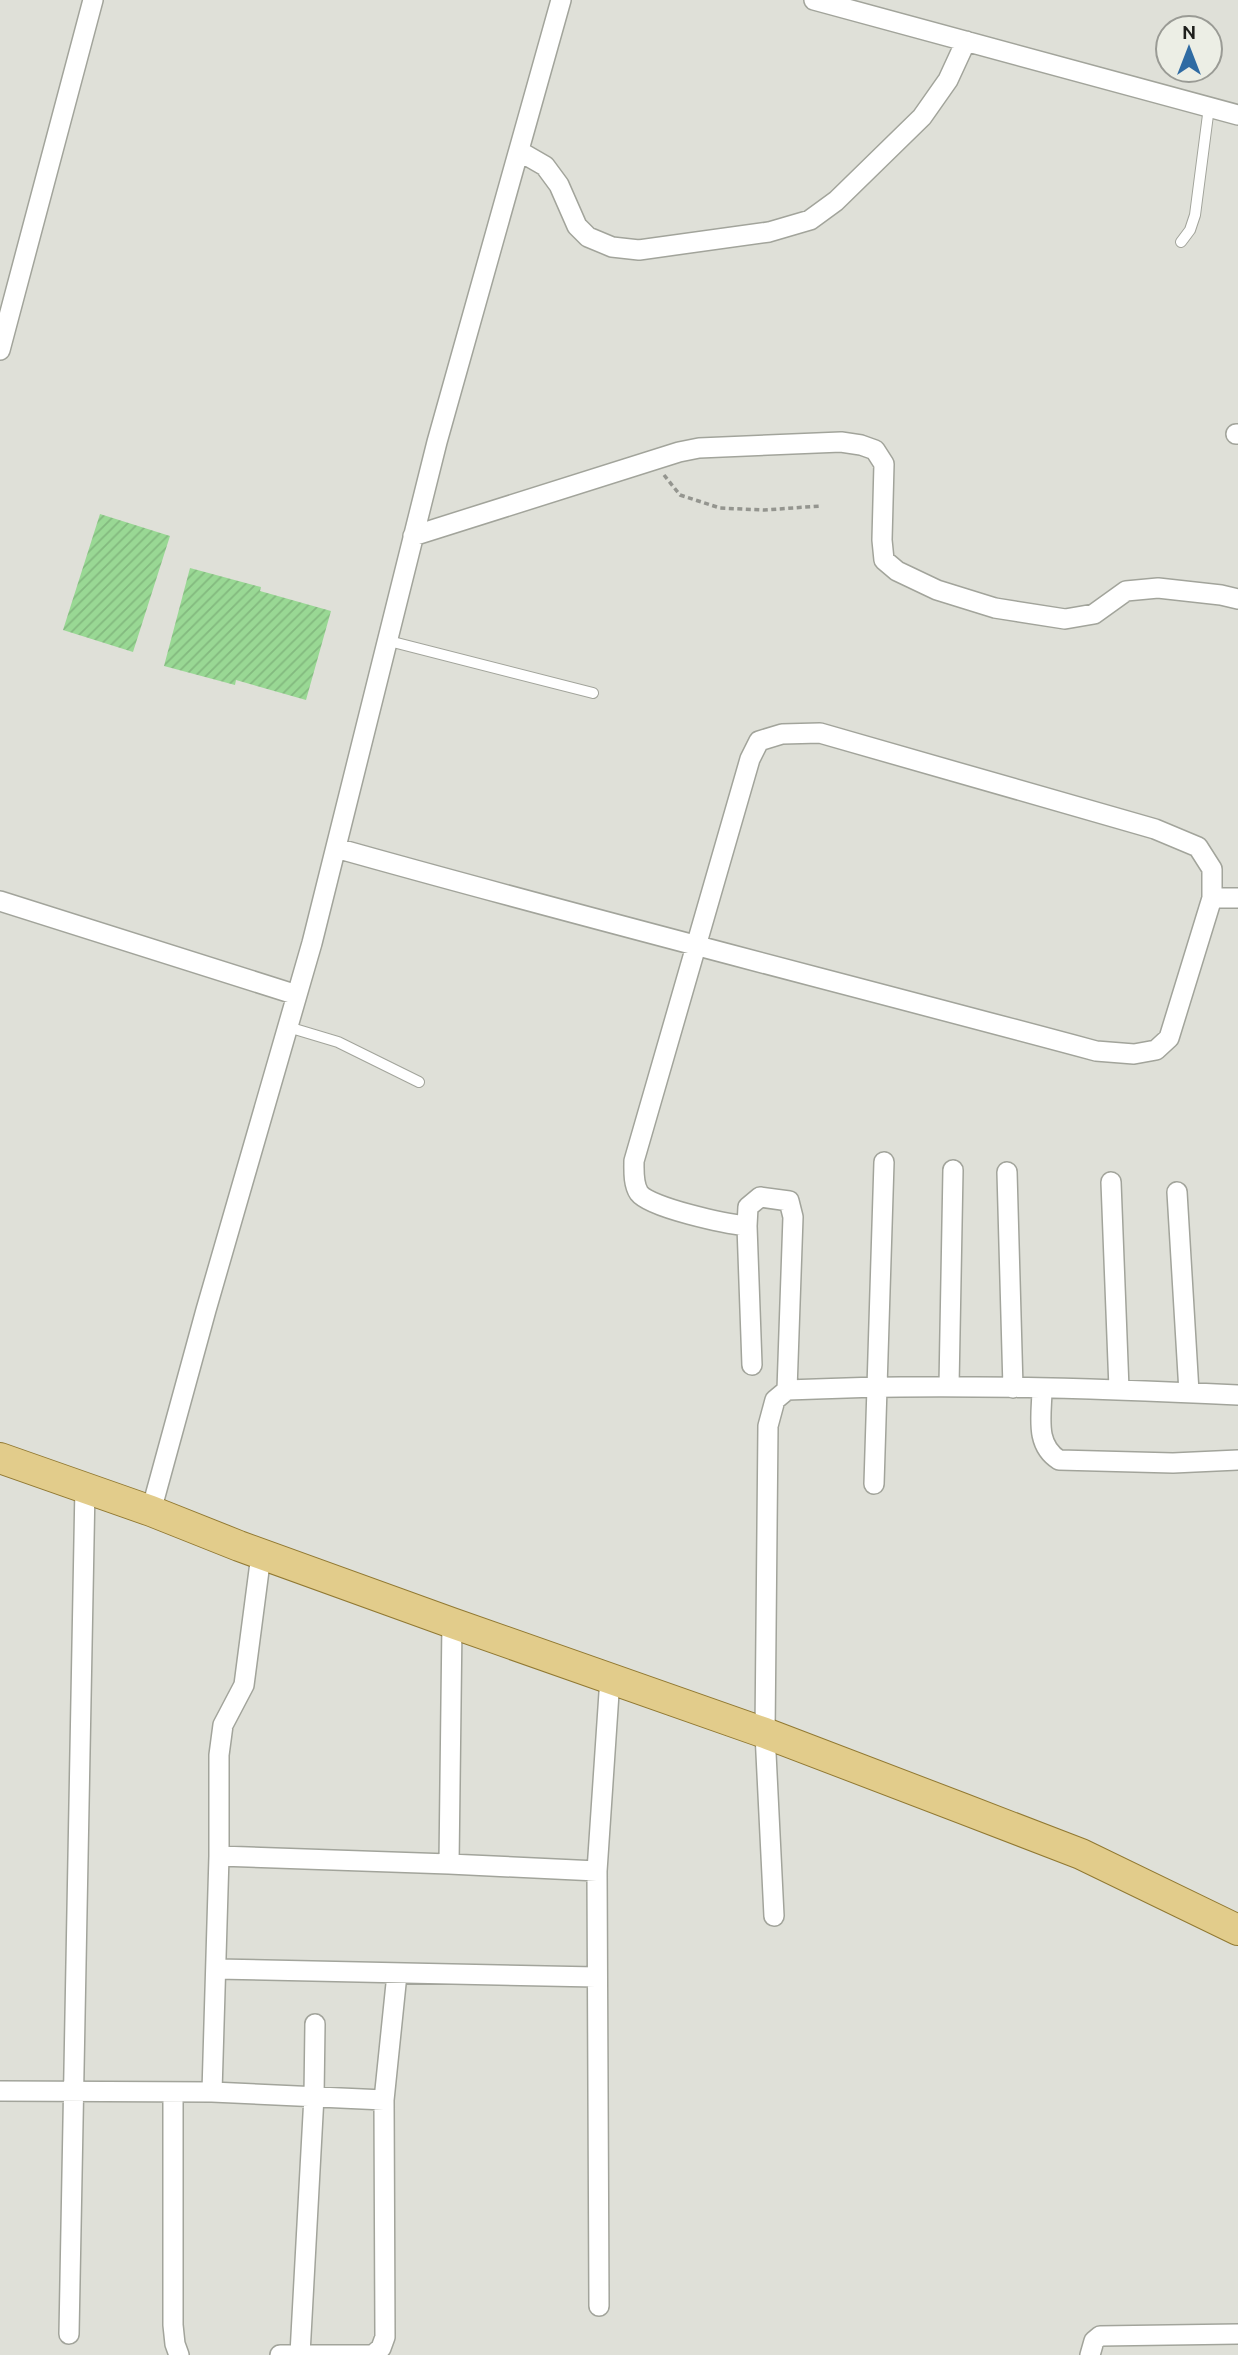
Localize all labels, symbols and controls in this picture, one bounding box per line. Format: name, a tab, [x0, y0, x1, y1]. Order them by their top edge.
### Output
north arrow	[1154, 14, 1224, 84]
text: N	[1182, 21, 1196, 43]

